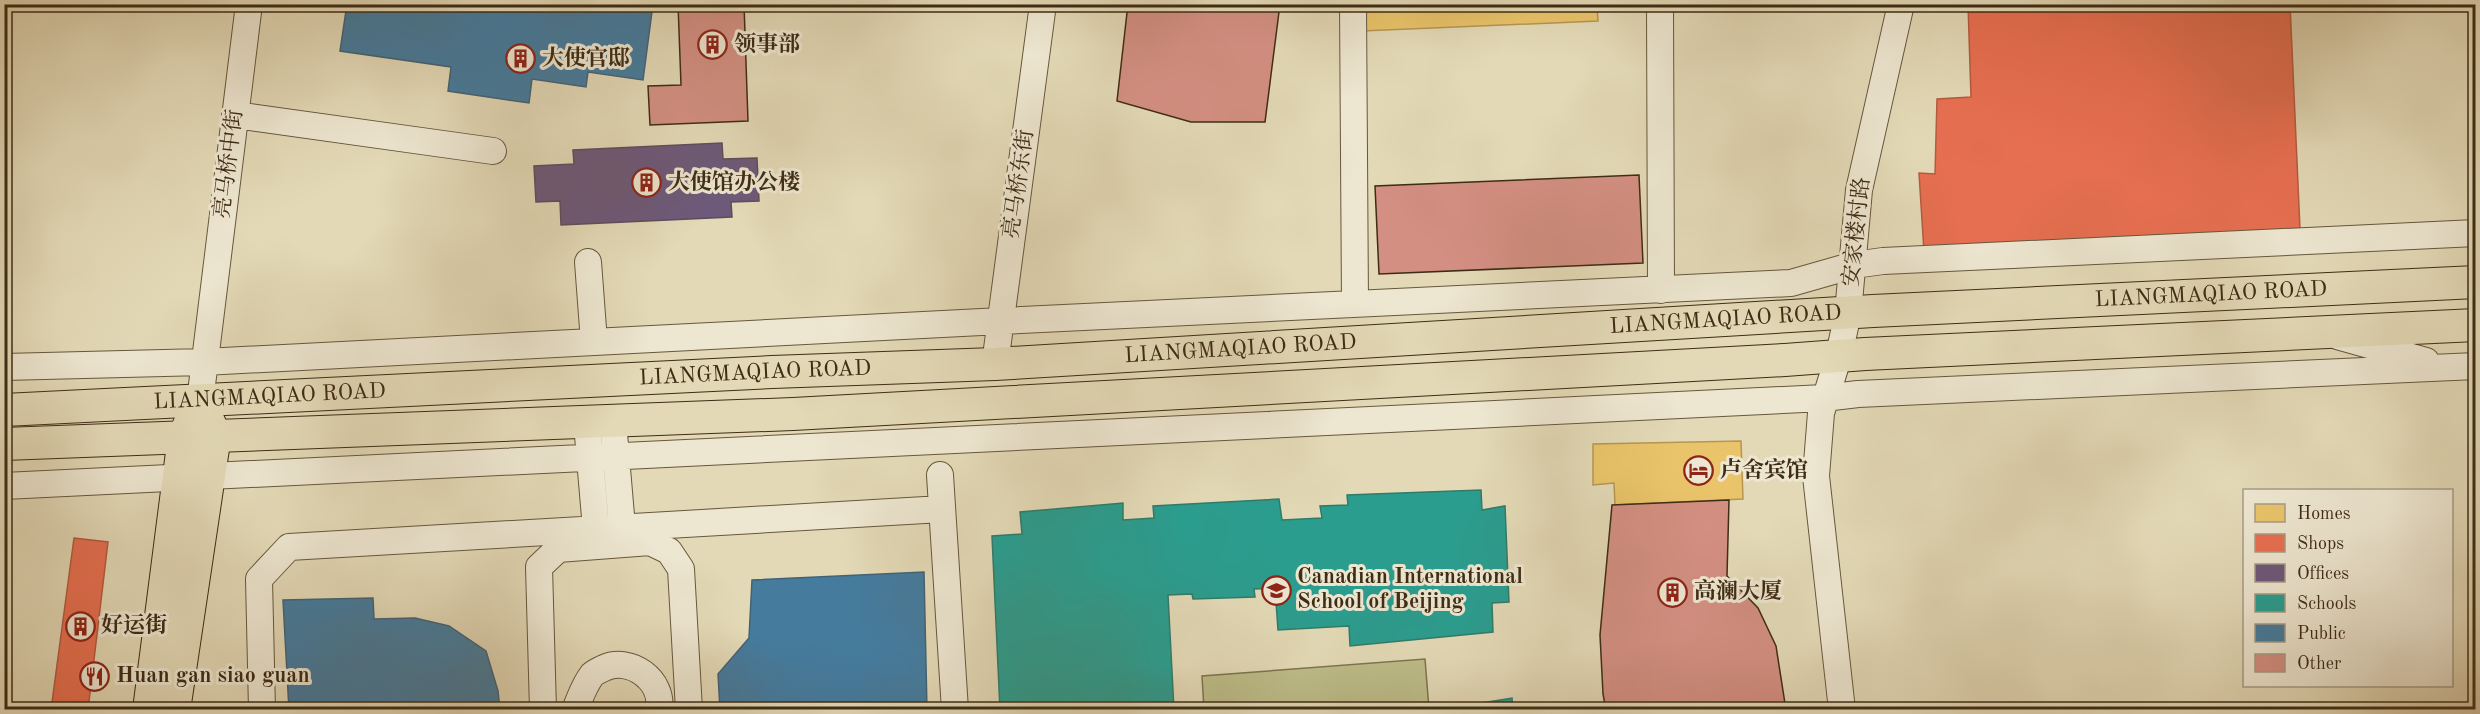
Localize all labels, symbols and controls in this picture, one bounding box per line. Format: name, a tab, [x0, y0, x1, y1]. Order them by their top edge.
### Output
building icon: 领事部	[697, 29, 729, 61]
place label: 领事部	[734, 32, 800, 56]
building icon: 大使官邸	[505, 43, 537, 75]
place label: 大使官邸	[542, 46, 630, 70]
street label: 亮马桥中街	[209, 108, 247, 220]
street label: 亮马桥东街	[998, 128, 1038, 240]
building icon: 大使馆办公楼	[631, 167, 663, 199]
place label: 大使馆办公楼	[668, 170, 800, 194]
street label: 安家楼村路	[1838, 176, 1874, 288]
street label: LIANGMAQIAO ROAD	[2094, 278, 2328, 311]
street label: LIANGMAQIAO ROAD	[1609, 302, 1842, 338]
street label: LIANGMAQIAO ROAD	[1124, 331, 1357, 367]
street label: LIANGMAQIAO ROAD	[638, 357, 872, 390]
street label: LIANGMAQIAO ROAD	[153, 380, 386, 414]
hotel icon: 卢舍宾馆	[1683, 455, 1715, 487]
place label: 卢舍宾馆	[1720, 458, 1808, 482]
legend	[2243, 489, 2453, 687]
text: Homes	[2297, 505, 2351, 523]
text: Shops	[2297, 535, 2344, 553]
text: Offices	[2297, 565, 2349, 583]
place label: Canadian International School of Beijing	[1297, 566, 1523, 613]
school or university icon: Canadian International School of Beijing	[1260, 574, 1292, 606]
building icon: 高澜大厦	[1657, 576, 1689, 608]
place label: 高澜大厦	[1694, 578, 1782, 603]
text: Schools	[2297, 595, 2357, 613]
building icon: 好运街	[64, 610, 96, 642]
place label: 好运街	[101, 613, 167, 637]
text: Public	[2297, 625, 2346, 643]
text: Other	[2297, 655, 2342, 673]
restaurant icon: Huan gan siao guan	[79, 660, 111, 692]
place label: Huan gan siao guan	[116, 665, 310, 687]

